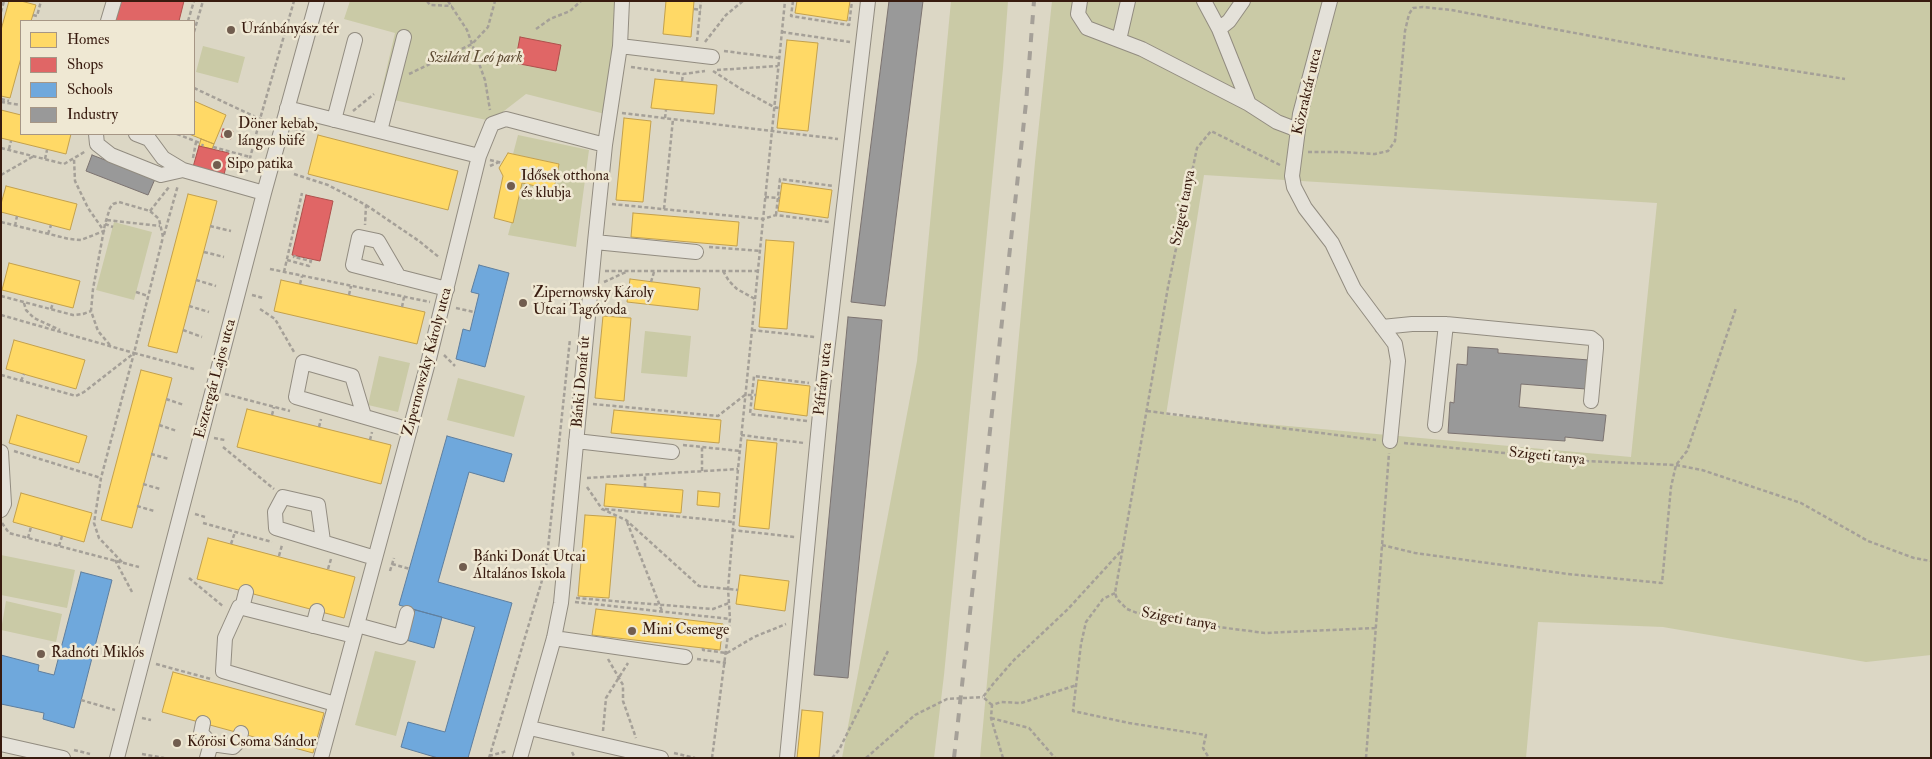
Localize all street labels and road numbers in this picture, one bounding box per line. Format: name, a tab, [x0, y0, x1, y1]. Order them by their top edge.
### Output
street label: Közraktár utca	[1289, 47, 1327, 137]
street label: Szigeti tanya	[1168, 169, 1200, 247]
street label: Zipernovszky Károly utca	[400, 286, 456, 438]
street label: Esztergár Lajos utca	[191, 317, 241, 441]
street label: Bánki Donát út	[569, 335, 595, 429]
street label: Páfrány utca	[811, 342, 837, 416]
street label: Szigeti tanya	[1508, 444, 1586, 470]
street label: Szigeti tanya	[1140, 604, 1218, 636]

